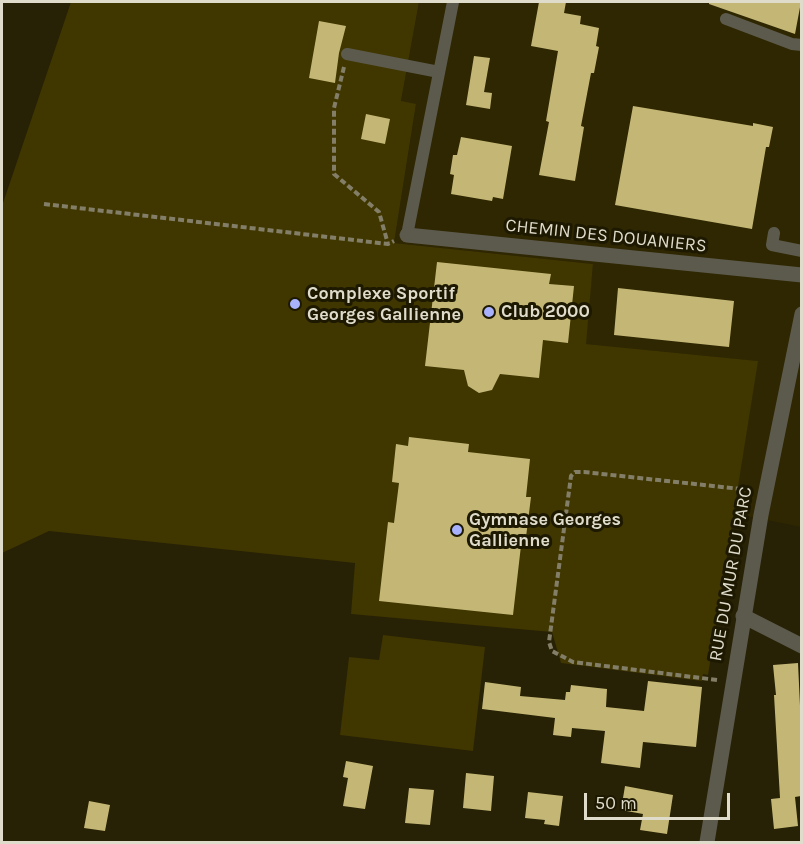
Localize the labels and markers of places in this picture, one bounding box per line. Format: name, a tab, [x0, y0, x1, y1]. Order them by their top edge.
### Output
place label: Complexe Sportif Georges Gallienne	[307, 283, 461, 326]
marker: Complexe Sportif Georges Gallienne	[288, 297, 302, 311]
place label: Club 2000	[501, 301, 590, 323]
marker: Club 2000	[482, 305, 496, 319]
place label: Gymnase Georges Gallienne	[469, 509, 621, 552]
marker: Gymnase Georges Gallienne	[450, 523, 464, 537]

